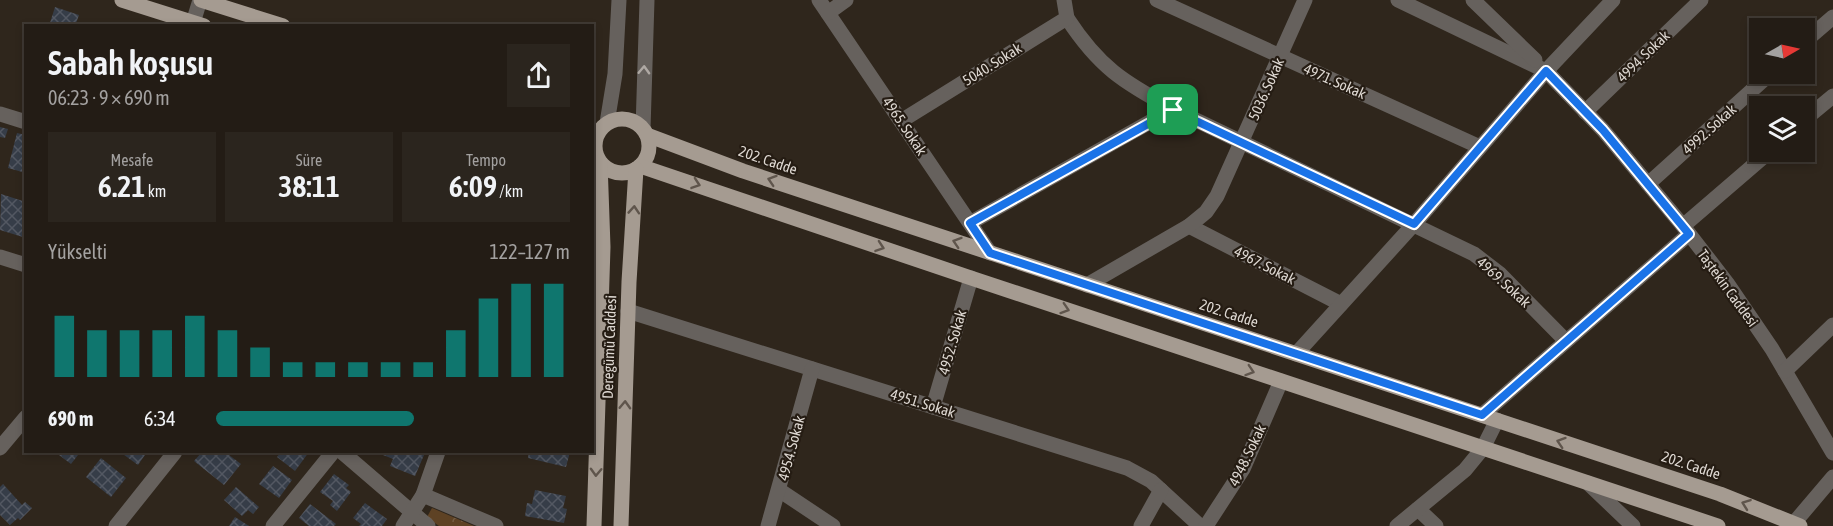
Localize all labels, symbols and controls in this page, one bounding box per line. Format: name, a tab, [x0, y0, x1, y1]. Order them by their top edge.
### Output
north arrow	[1749, 18, 1815, 84]
map controls	[1749, 18, 1815, 162]
street label: 4994. Sokak	[1613, 27, 1673, 85]
street label: 5040. Sokak	[959, 39, 1025, 89]
text: Sabah koşusu	[48, 44, 213, 82]
button: share	[507, 44, 570, 107]
street label: 5036. Sokak	[1245, 55, 1287, 123]
street label: 4971. Sokak	[1301, 60, 1369, 102]
one-way arrow	[638, 66, 651, 75]
pin	[1147, 84, 1198, 135]
text: 06:23 · 9 × 690 m	[48, 86, 170, 109]
icon: arrive	[1156, 93, 1189, 126]
street label: 4965. Sokak	[879, 94, 931, 159]
button: layers	[1749, 96, 1815, 162]
street label: 4992. Sokak	[1679, 100, 1740, 158]
street label: 202. Cadde	[737, 142, 800, 178]
text: Mesafe	[111, 151, 153, 169]
text: Süre	[296, 151, 322, 169]
text: Tempo	[466, 151, 506, 169]
text: 6.21	[98, 169, 145, 203]
text: 38:11	[278, 169, 340, 203]
text: 6:09	[449, 169, 497, 203]
one-way arrow	[767, 175, 778, 188]
one-way arrow	[690, 177, 700, 190]
text: km	[145, 182, 166, 200]
text: /km	[497, 182, 523, 200]
one-way arrow	[627, 205, 640, 214]
one-way arrow	[953, 236, 963, 249]
text: Yükselti	[48, 240, 107, 263]
text: 122–127 m	[489, 240, 570, 263]
one-way arrow	[874, 240, 885, 253]
street label: 4967. Sokak	[1232, 242, 1299, 288]
street label: Taştekin Caddesi	[1694, 246, 1762, 330]
street label: 4969. Sokak	[1474, 253, 1535, 311]
street label: Deregümü Caddesi	[599, 295, 619, 399]
street label: 202. Cadde	[1198, 296, 1261, 331]
one-way arrow	[1059, 302, 1070, 315]
street label: 4952. Sokak	[935, 307, 969, 376]
one-way arrow	[1244, 363, 1255, 376]
street label: 4951. Sokak	[889, 385, 958, 421]
one-way arrow	[619, 400, 631, 409]
text: 690 m	[48, 407, 93, 430]
text: 6:34	[144, 407, 176, 430]
street label: 4954. Sokak	[774, 413, 808, 482]
street label: 4948. Sokak	[1225, 421, 1269, 489]
one-way arrow	[1556, 436, 1567, 449]
street label: 202. Cadde	[1660, 448, 1723, 483]
one-way arrow	[590, 468, 602, 477]
one-way arrow	[1741, 498, 1752, 511]

